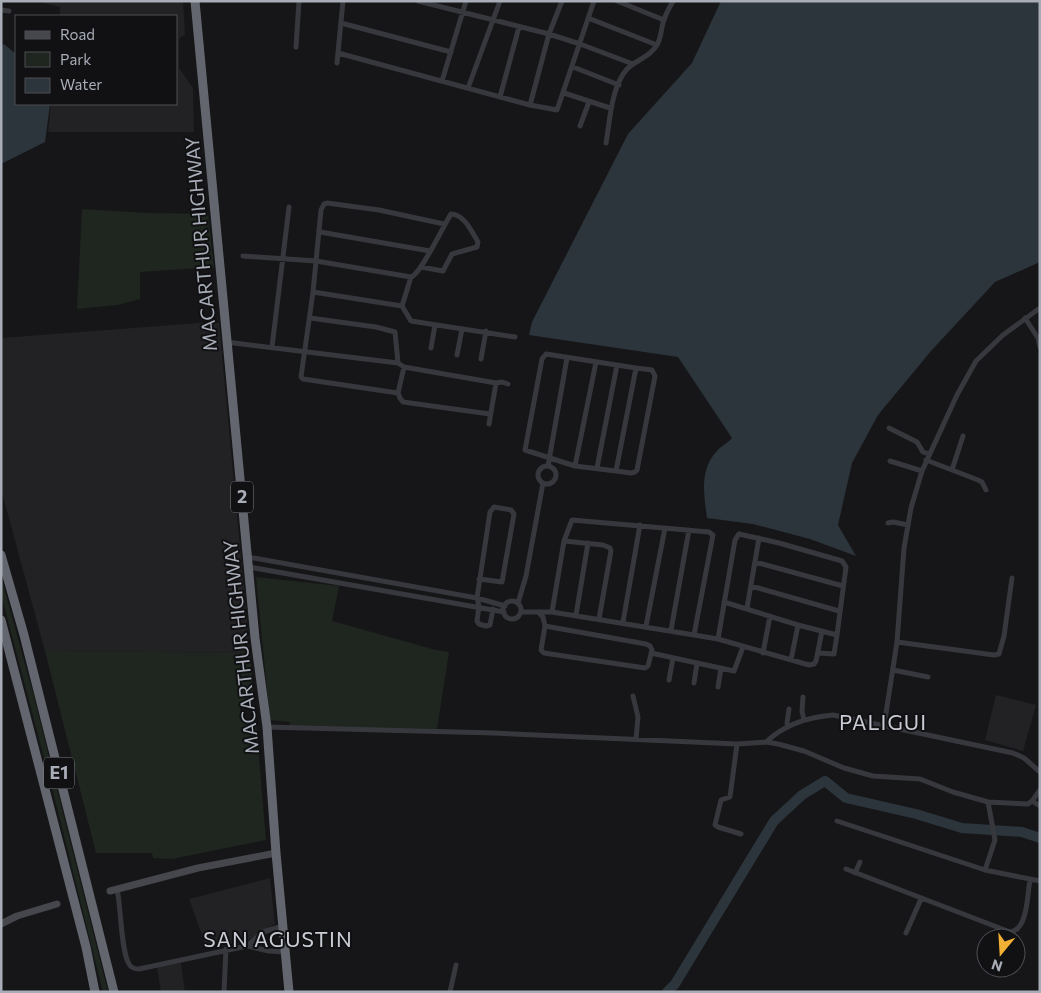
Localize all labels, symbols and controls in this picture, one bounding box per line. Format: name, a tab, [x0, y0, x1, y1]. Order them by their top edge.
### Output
legend	[15, 15, 178, 105]
text: Road	[60, 25, 95, 43]
text: Park	[60, 50, 91, 68]
text: Water	[60, 75, 102, 93]
street label: MACARTHUR HIGHWAY	[180, 136, 221, 352]
road number: 2	[231, 482, 253, 512]
street label: MACARTHUR HIGHWAY	[218, 539, 263, 755]
district label: PALIGUI	[839, 709, 927, 734]
road number: E1	[44, 758, 74, 788]
district label: SAN AGUSTIN	[203, 926, 353, 951]
north arrow	[976, 928, 1026, 978]
text: N	[989, 956, 1004, 976]

